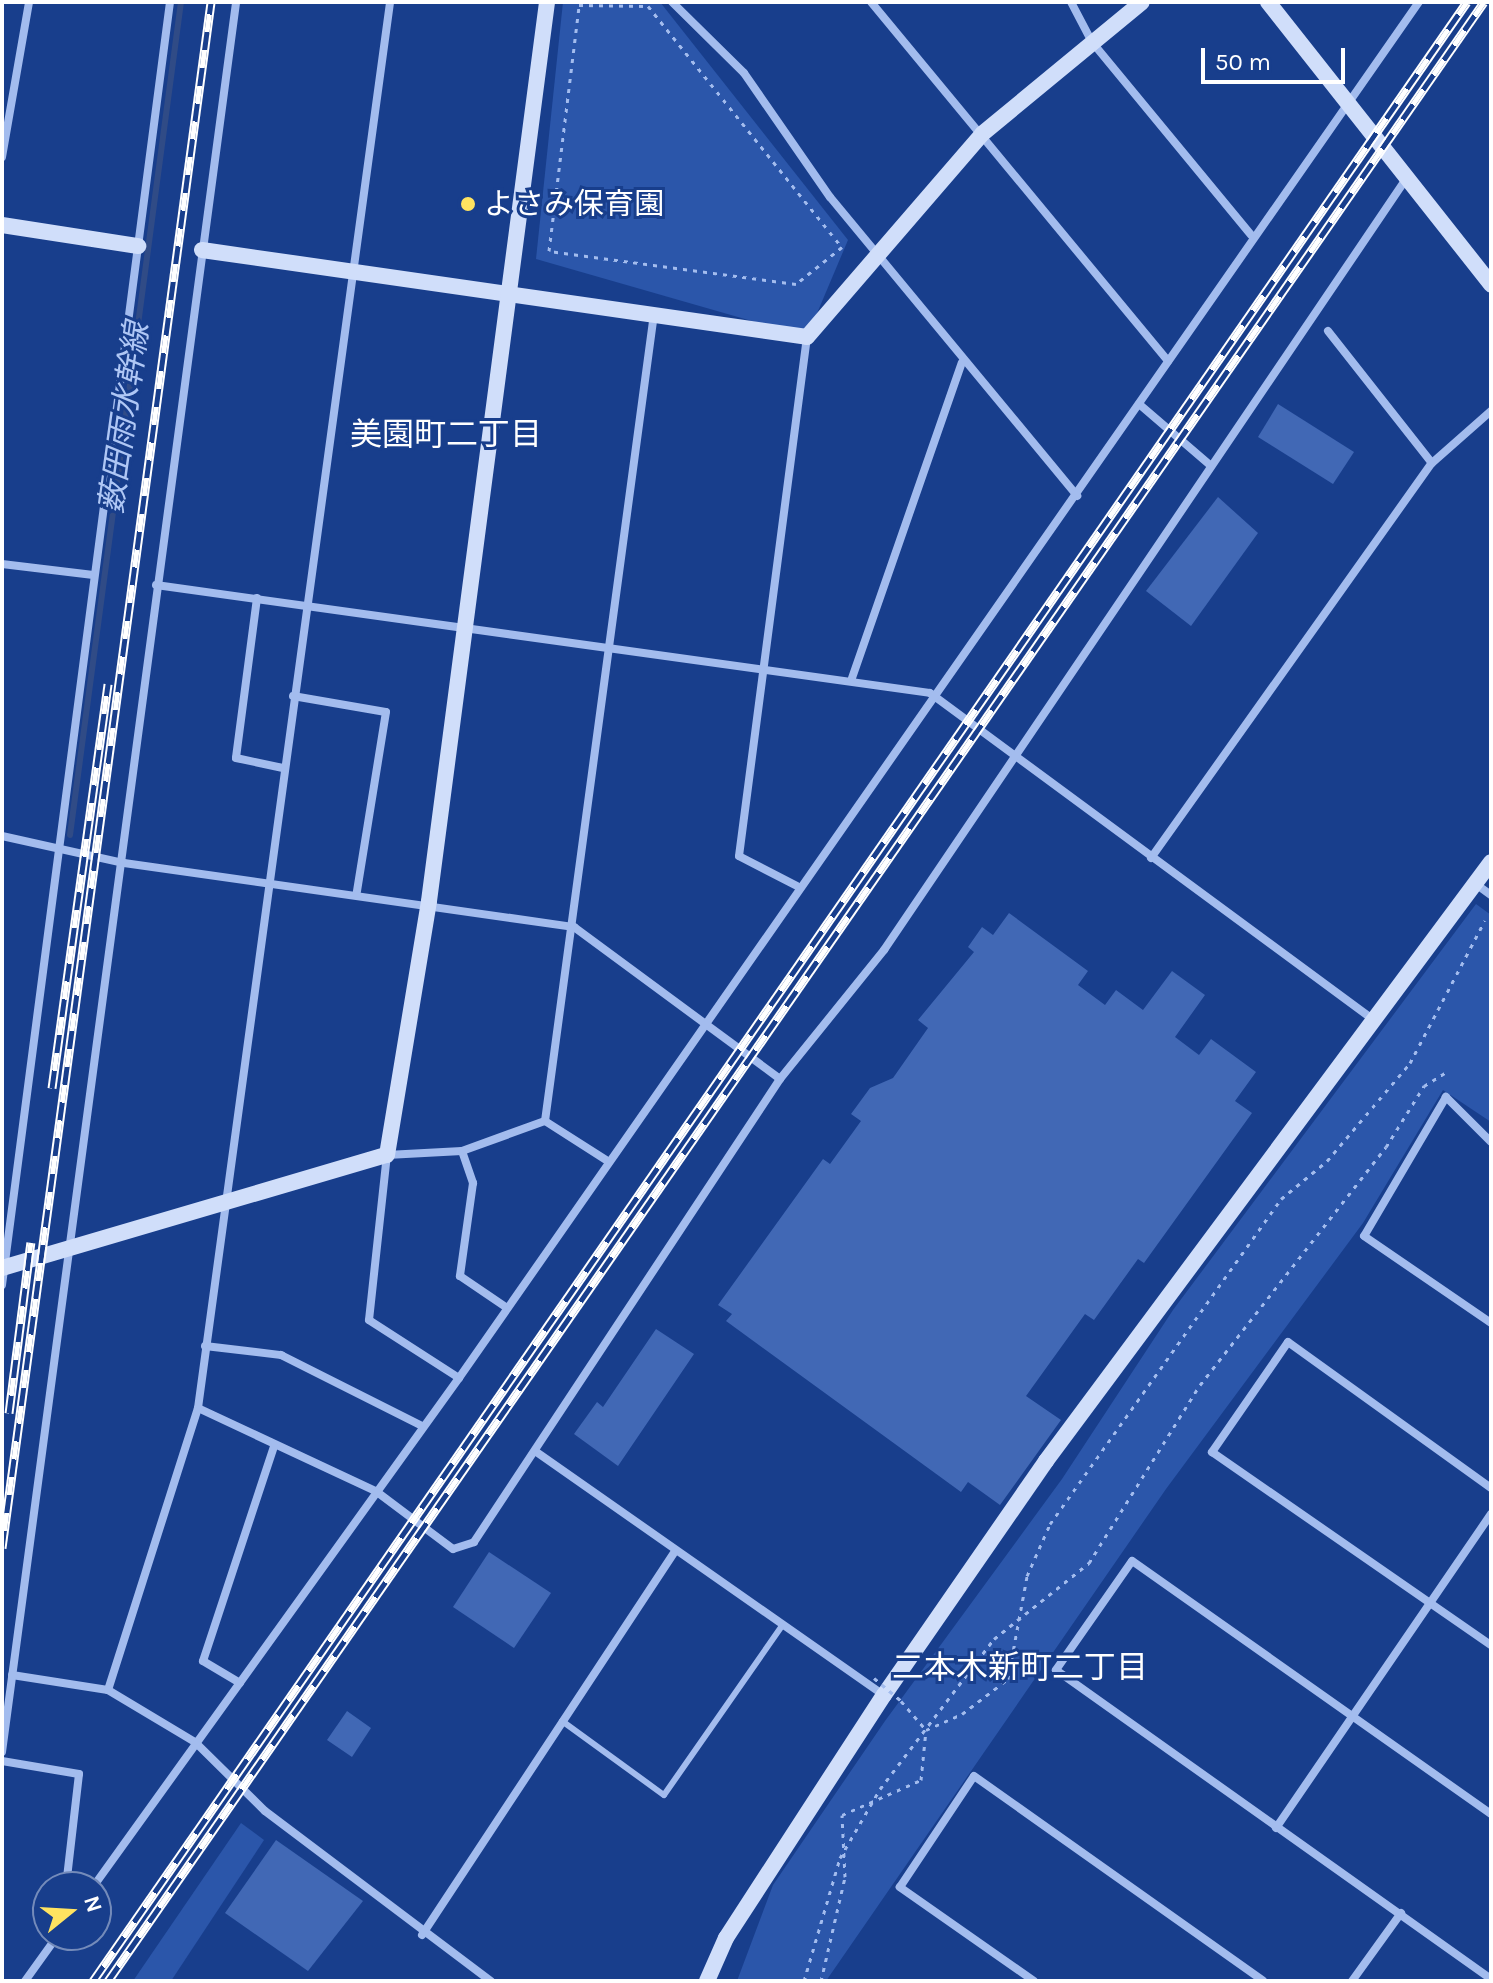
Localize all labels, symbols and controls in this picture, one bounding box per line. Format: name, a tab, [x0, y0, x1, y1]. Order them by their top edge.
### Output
scale bar	[1205, 32, 1349, 82]
text: 50 m	[1215, 48, 1271, 76]
place label: よさみ保育園	[484, 186, 664, 222]
marker: よさみ保育園	[459, 195, 477, 213]
water label: 薮田雨水幹線	[93, 320, 157, 516]
district label: 美園町二丁目	[350, 416, 542, 454]
district label: 二本木新町二丁目	[892, 1649, 1148, 1687]
north arrow	[32, 1871, 112, 1951]
text: N	[78, 1893, 108, 1916]

